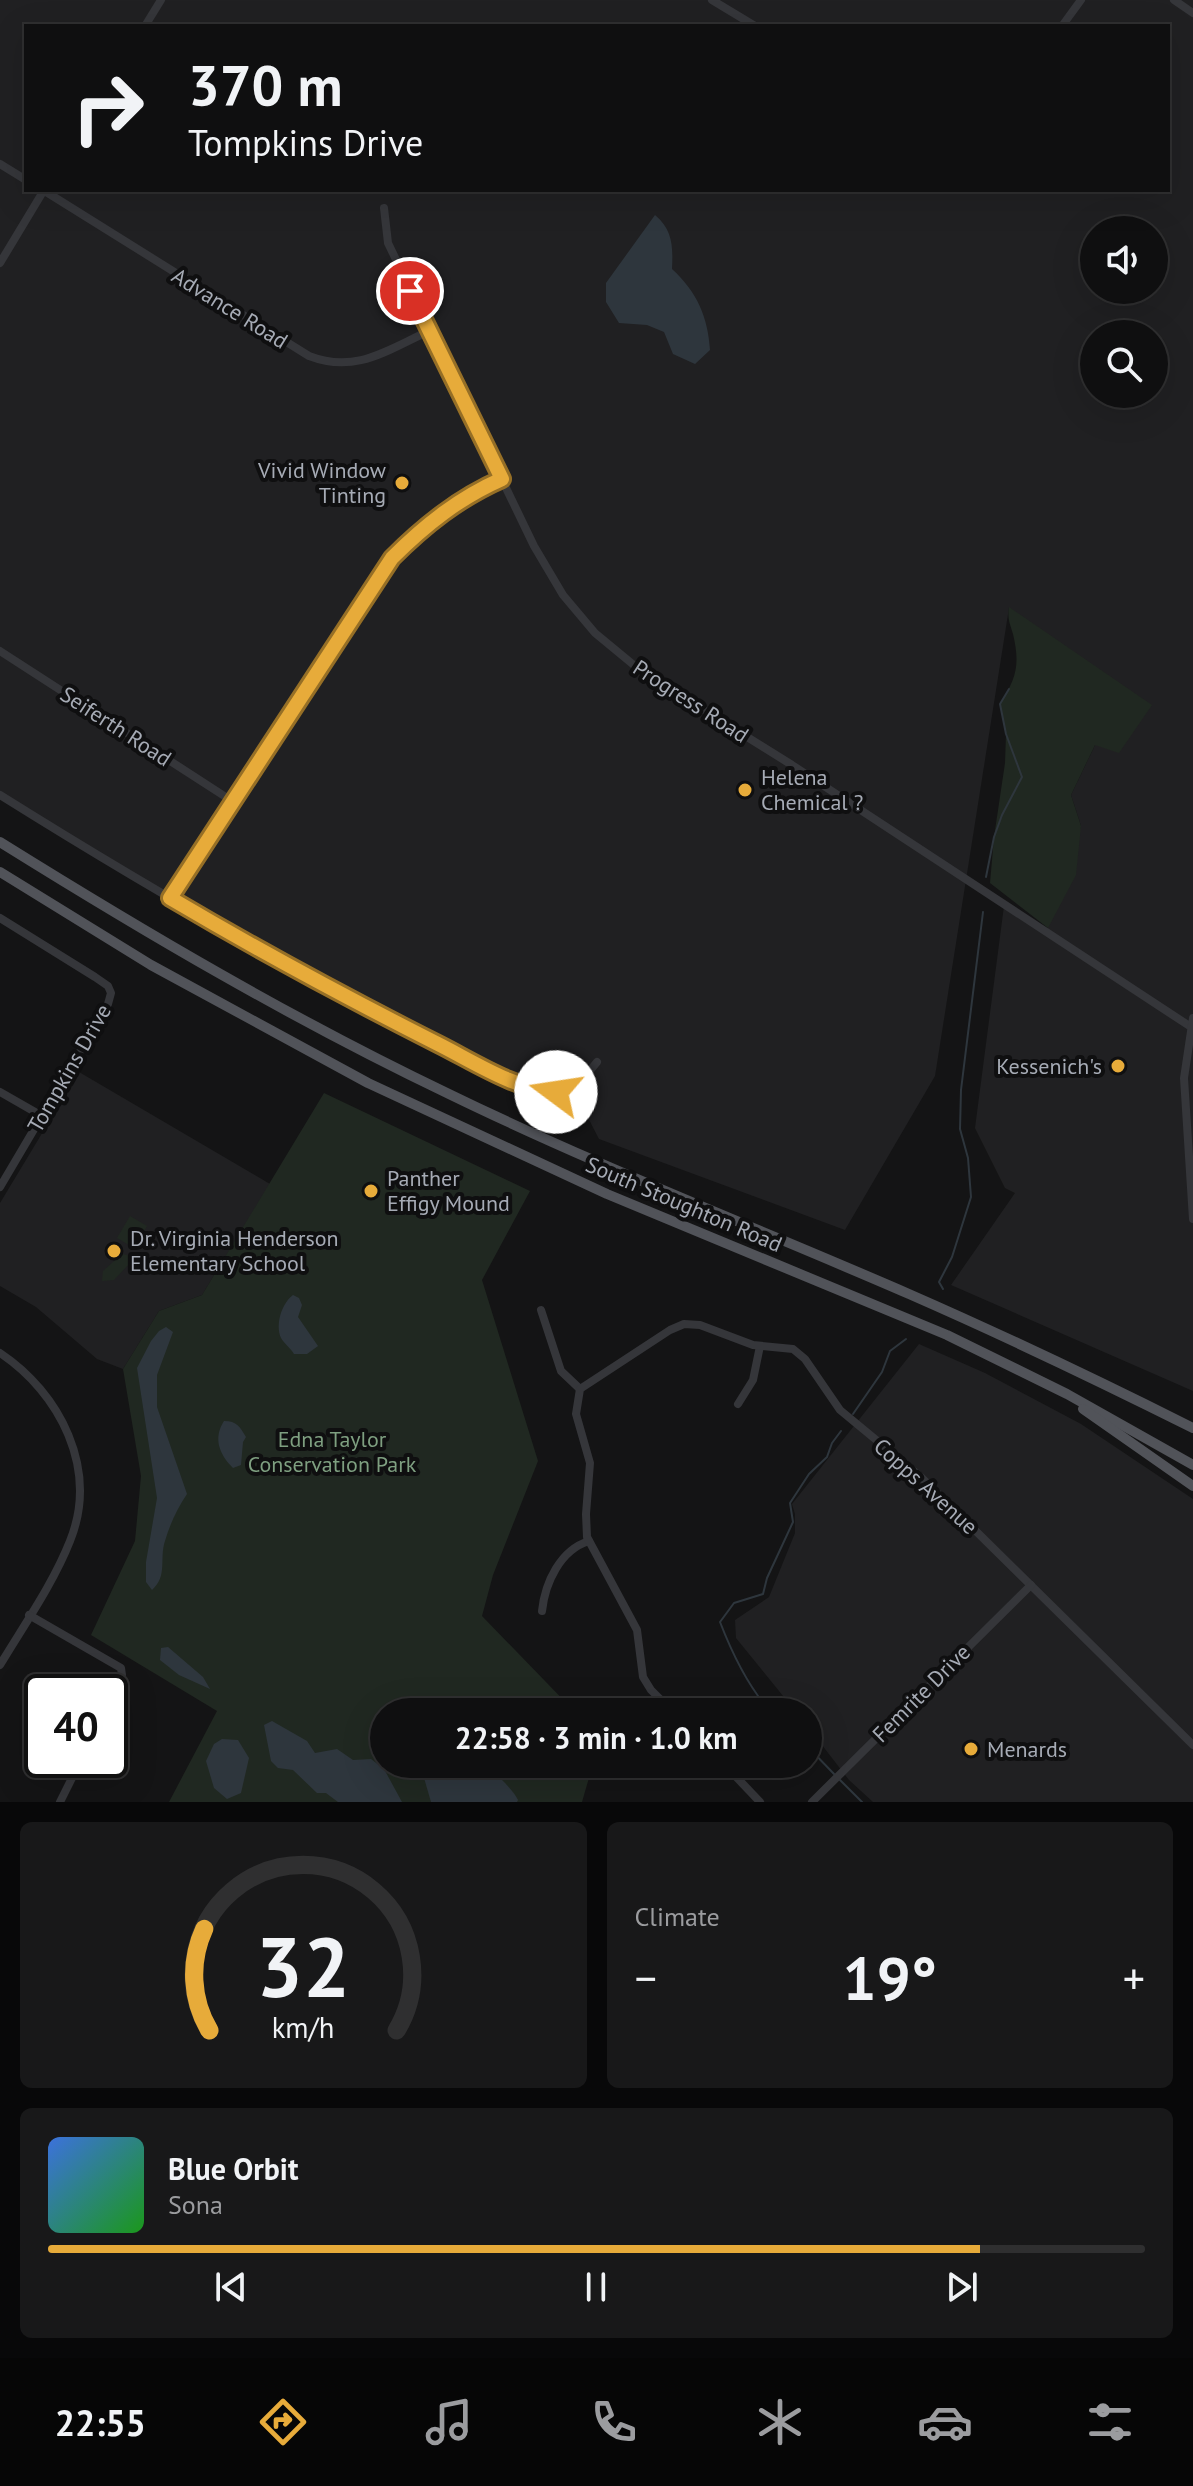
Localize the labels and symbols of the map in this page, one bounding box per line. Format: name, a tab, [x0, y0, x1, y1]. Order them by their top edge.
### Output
pin	[376, 257, 444, 325]
street label: Advance Road	[167, 261, 293, 355]
place label: Vivid Window Tinting	[257, 456, 386, 509]
marker: Vivid Window Tinting	[393, 474, 411, 492]
street label: Progress Road	[628, 653, 754, 749]
street label: Seiferth Road	[55, 680, 177, 772]
place label: Helena Chemical ?	[761, 763, 863, 816]
marker: Helena Chemical ?	[736, 781, 754, 799]
street label: Tompkins Drive	[21, 999, 117, 1137]
position arrow	[514, 1050, 598, 1134]
place label: Kessenich's	[996, 1052, 1102, 1080]
marker: Kessenich's	[1109, 1057, 1127, 1075]
street label: South Stoughton Road	[582, 1150, 786, 1258]
place label: Panther Effigy Mound	[387, 1164, 510, 1217]
marker: Panther Effigy Mound	[362, 1182, 380, 1200]
place label: Dr. Virginia Henderson Elementary School	[130, 1224, 339, 1277]
marker: Dr. Virginia Henderson Elementary School	[105, 1242, 123, 1260]
park label: Edna Taylor Conservation Park	[248, 1425, 417, 1478]
street label: Copps Avenue	[868, 1432, 984, 1540]
street label: Femrite Drive	[866, 1638, 976, 1748]
speed limit sign: 40	[24, 1674, 128, 1778]
place label: Menards	[987, 1735, 1067, 1763]
marker: Menards	[962, 1740, 980, 1758]

